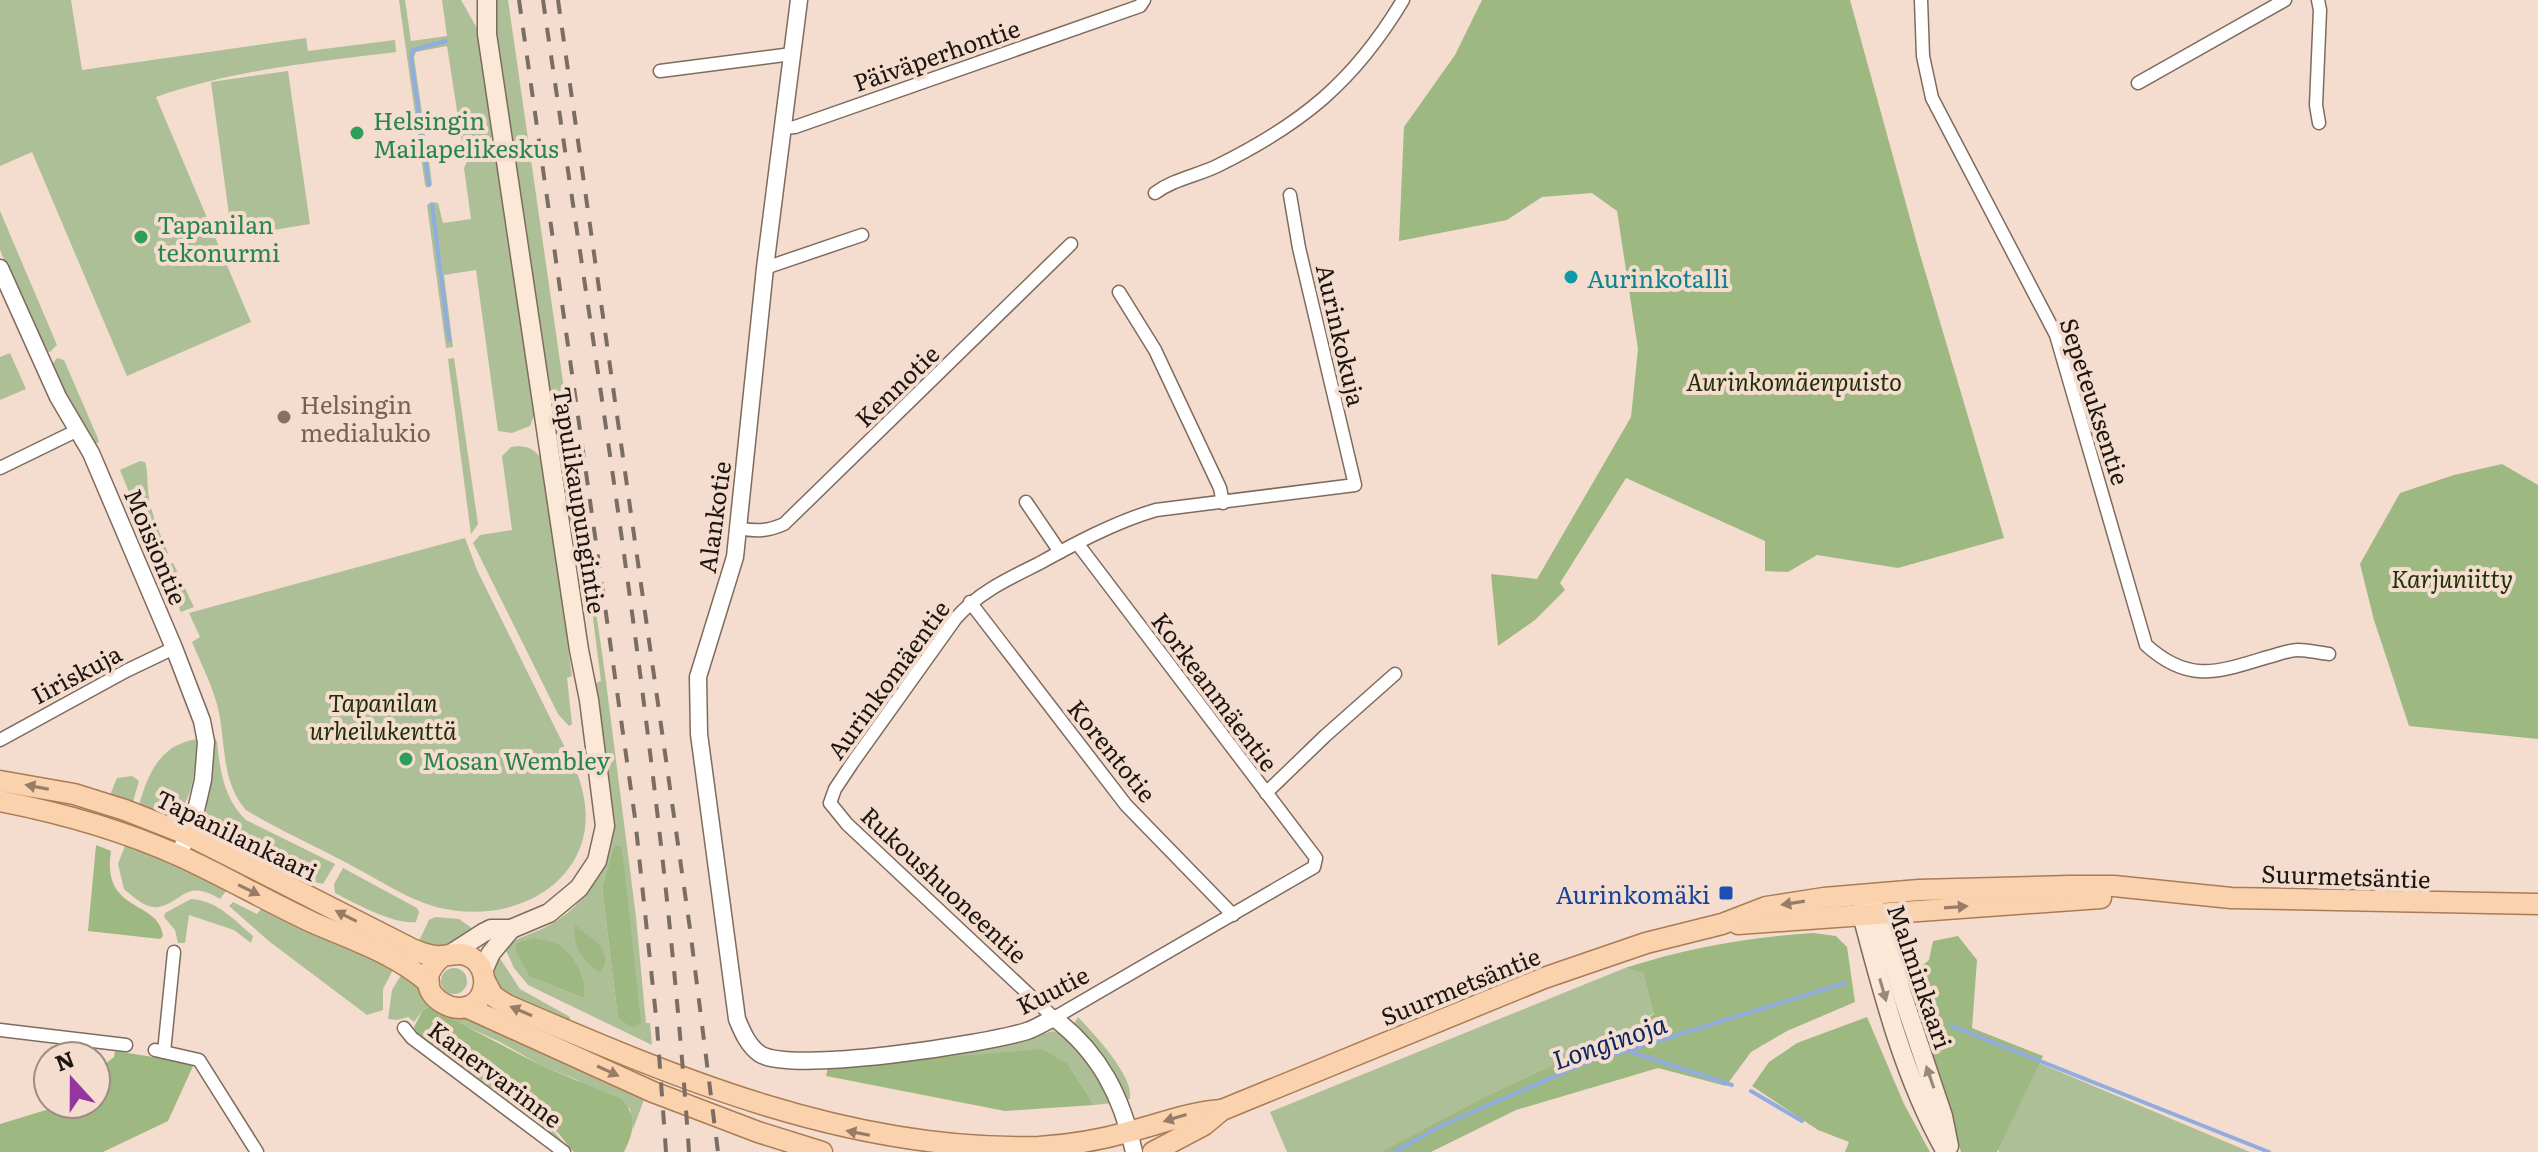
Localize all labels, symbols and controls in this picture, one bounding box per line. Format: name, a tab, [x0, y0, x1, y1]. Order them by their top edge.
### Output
street label: Päiväperhontie	[848, 9, 1024, 99]
place label: Helsingin Mailapelikeskus	[373, 102, 559, 165]
marker: Helsingin Mailapelikeskus	[348, 124, 366, 142]
place label: Tapanilan tekonurmi	[157, 206, 280, 269]
marker: Tapanilan tekonurmi	[132, 228, 150, 246]
place label: Aurinkotalli	[1587, 260, 1729, 295]
street label: Aurinkokuja	[1309, 261, 1375, 410]
marker: Aurinkotalli	[1562, 268, 1580, 286]
street label: Sepeteuksentie	[2053, 313, 2139, 489]
street label: Kennotie	[846, 336, 946, 434]
park label: Aurinkomäenpuisto	[1686, 363, 1902, 398]
street label: Tapulikaupungintie	[546, 384, 616, 616]
place label: Helsingin medialukio	[300, 386, 431, 449]
marker: Helsingin medialukio	[275, 408, 293, 426]
street label: Alankotie	[688, 459, 738, 575]
street label: Moisiontie	[117, 482, 197, 610]
park label: Karjuniitty	[2391, 560, 2513, 595]
street label: Aurinkomäentie	[817, 592, 957, 766]
street label: Korkeanmäentie	[1145, 604, 1287, 778]
street label: Iiriskuja	[25, 635, 127, 711]
park label: Tapanilan urheilukenttä	[309, 684, 457, 747]
street label: Korentotie	[1061, 691, 1165, 809]
place label: Mosan Wembley	[422, 742, 610, 777]
marker: Mosan Wembley	[397, 750, 415, 768]
one-way arrow	[24, 780, 49, 792]
street label: Tapanilankaari	[150, 780, 324, 888]
street label: Rukoushuoneentie	[854, 798, 1036, 970]
street label: Suurmetsäntie	[2261, 855, 2431, 895]
place label: Aurinkomäki	[1556, 876, 1710, 911]
one-way arrow	[237, 884, 260, 897]
marker: Aurinkomäki	[1717, 884, 1735, 902]
one-way arrow	[1780, 897, 1805, 910]
street label: Malminkaari	[1880, 899, 1962, 1053]
one-way arrow	[1944, 901, 1970, 914]
one-way arrow	[335, 909, 358, 923]
street label: Suurmetsäntie	[1375, 937, 1545, 1033]
street label: Kuutie	[1010, 956, 1094, 1022]
one-way arrow	[1877, 979, 1890, 1003]
water label: Longinoja	[1547, 1002, 1672, 1078]
one-way arrow	[510, 1005, 533, 1018]
street label: Kanervarinne	[422, 1011, 570, 1135]
north arrow	[32, 1040, 112, 1120]
text: N	[50, 1041, 79, 1079]
one-way arrow	[596, 1065, 619, 1078]
one-way arrow	[1923, 1065, 1935, 1089]
one-way arrow	[1163, 1112, 1187, 1125]
one-way arrow	[845, 1126, 870, 1138]

